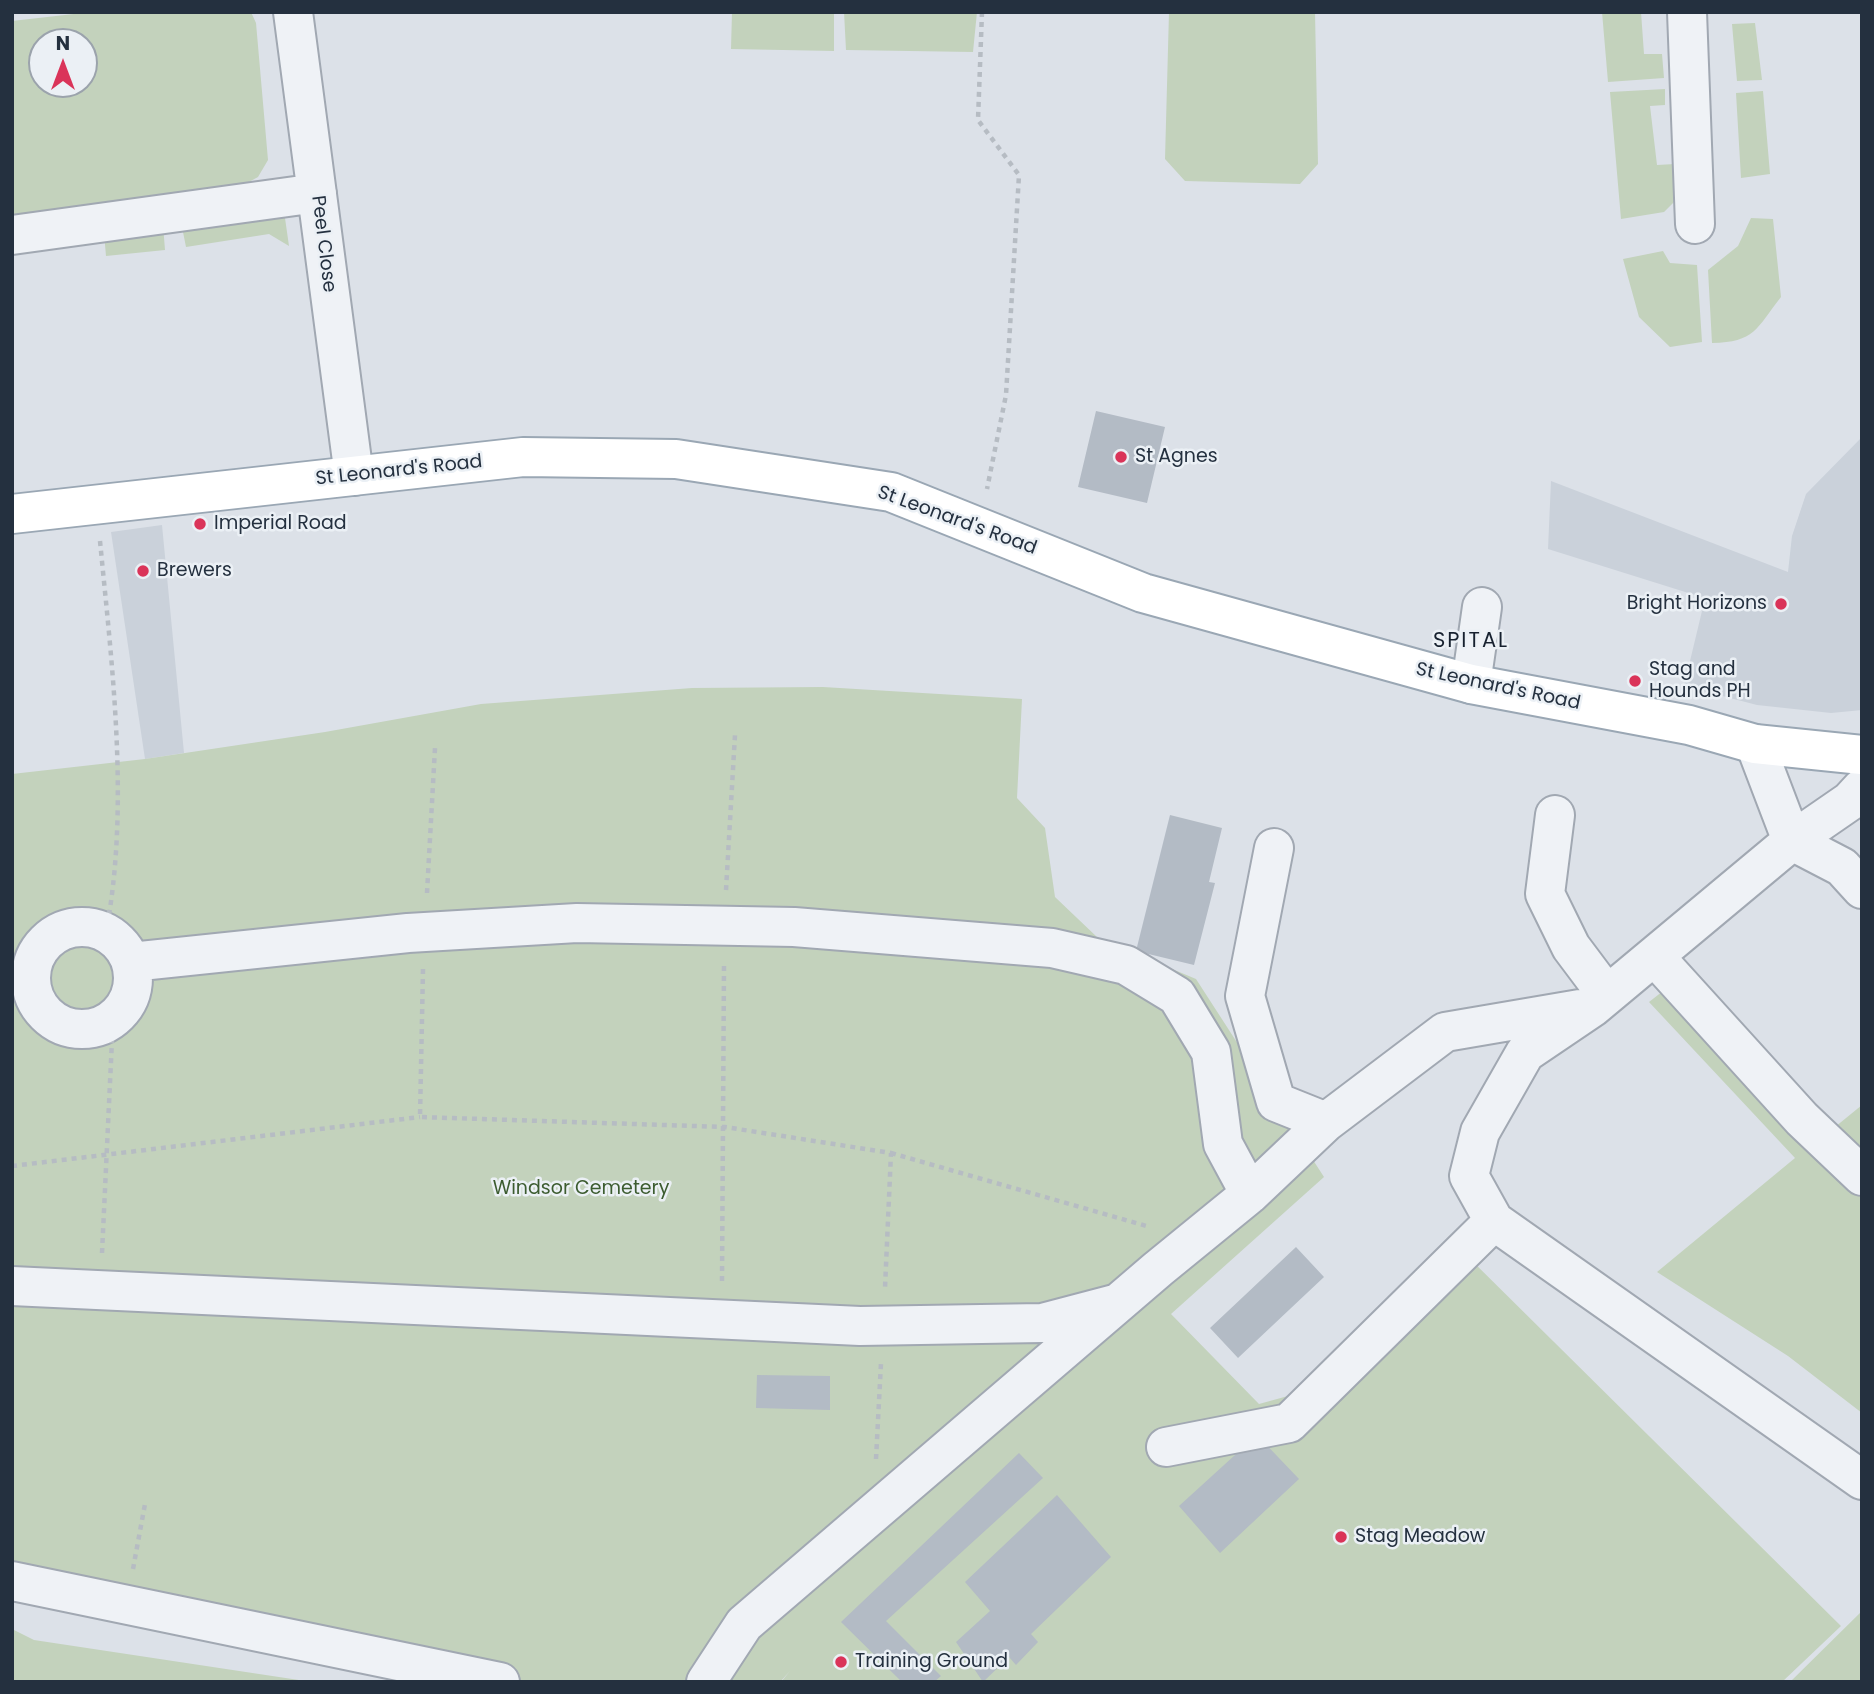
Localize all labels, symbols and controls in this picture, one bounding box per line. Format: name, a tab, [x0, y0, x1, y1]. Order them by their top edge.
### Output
north arrow	[28, 28, 98, 98]
text: N	[56, 30, 70, 57]
street label: Peel Close	[306, 194, 340, 294]
place label: St Agnes	[1135, 446, 1218, 468]
marker: St Agnes	[1113, 449, 1129, 465]
street label: St Leonard's Road	[314, 451, 484, 491]
street label: St Leonard's Road	[874, 482, 1040, 560]
place label: Imperial Road	[214, 513, 347, 535]
marker: Imperial Road	[192, 516, 208, 532]
place label: Brewers	[157, 560, 232, 582]
marker: Brewers	[135, 563, 151, 579]
place label: Bright Horizons	[1627, 593, 1767, 615]
marker: Bright Horizons	[1773, 596, 1789, 612]
district label: SPITAL	[1434, 629, 1508, 655]
street label: St Leonard's Road	[1414, 658, 1582, 716]
place label: Stag and Hounds PH	[1649, 659, 1751, 703]
marker: Stag and Hounds PH	[1627, 673, 1643, 689]
park label: Windsor Cemetery	[493, 1178, 669, 1200]
place label: Stag Meadow	[1355, 1526, 1485, 1548]
marker: Stag Meadow	[1333, 1529, 1349, 1545]
place label: Training Ground	[855, 1651, 1008, 1673]
marker: Training Ground	[833, 1654, 849, 1670]

